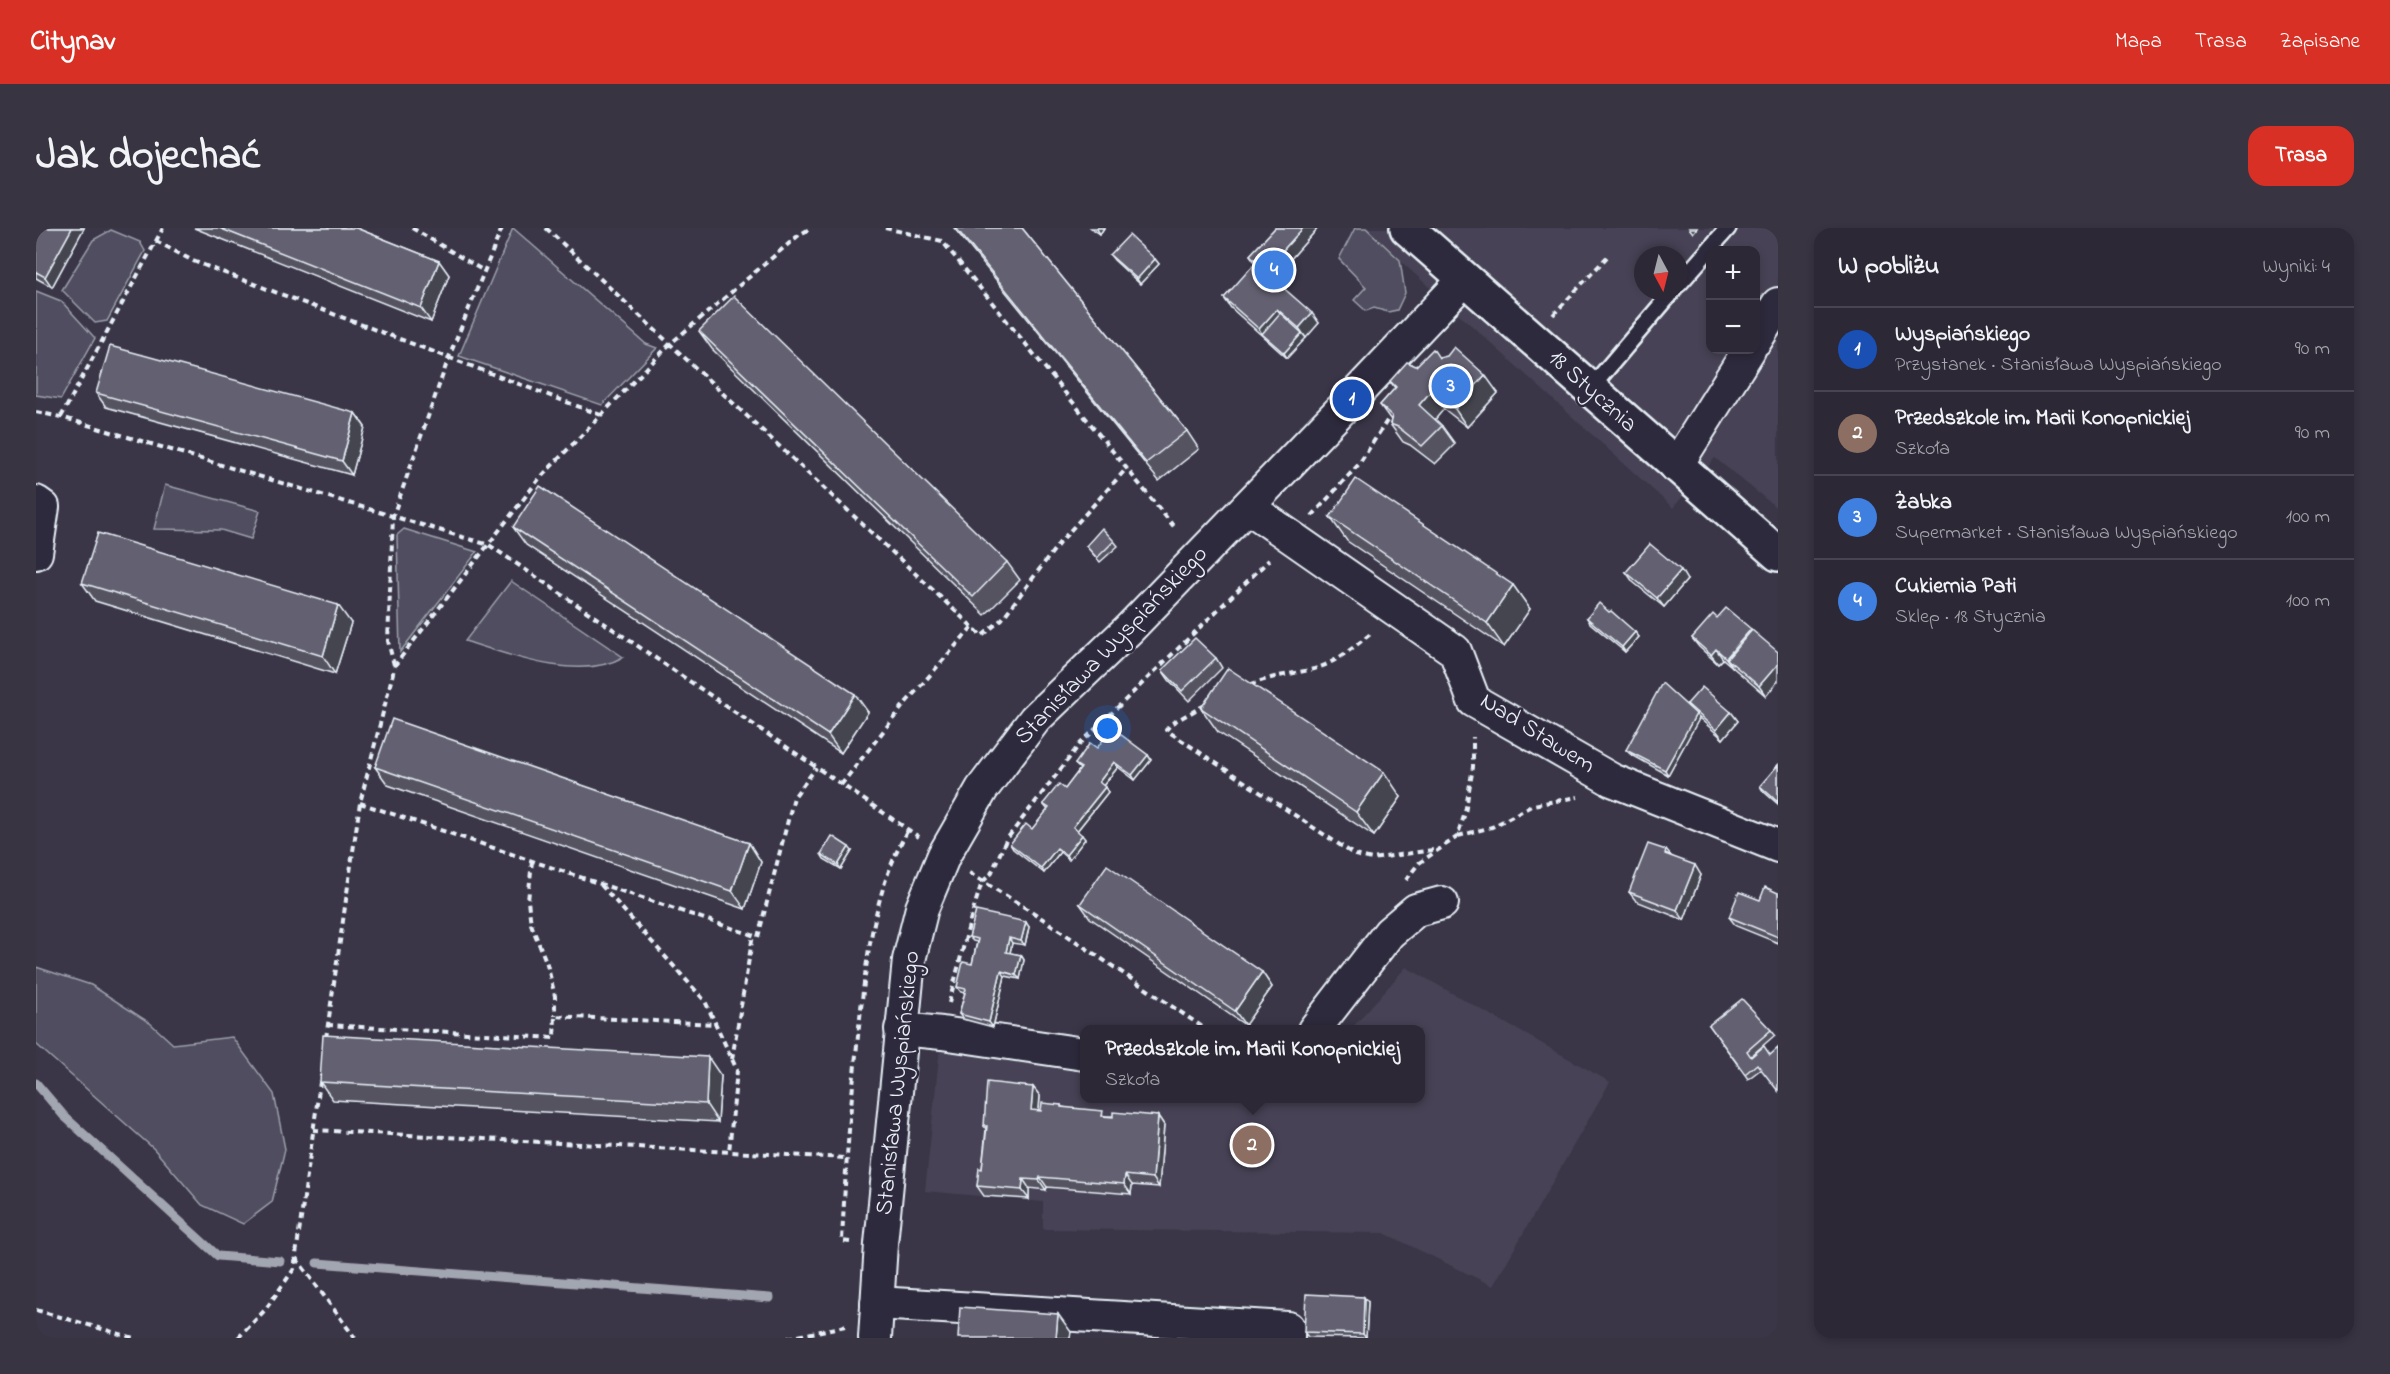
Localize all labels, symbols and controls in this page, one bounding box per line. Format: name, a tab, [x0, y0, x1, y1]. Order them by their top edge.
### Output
text: Citynav	[30, 22, 115, 63]
text: Mapa	[2115, 27, 2162, 57]
text: Trasa	[2195, 27, 2247, 57]
text: Zapisane	[2280, 27, 2360, 57]
text: Jak dojechać	[36, 126, 260, 187]
button: Trasa	[2248, 126, 2354, 186]
north arrow	[1634, 246, 1688, 300]
map controls	[1706, 246, 1760, 354]
button: +	[1706, 246, 1760, 300]
pin: 4	[1254, 248, 1294, 292]
text: W pobliżu	[1838, 248, 1939, 286]
text: Wyniki: 4	[2263, 253, 2330, 282]
button: −	[1706, 300, 1760, 354]
text: Wyspiańskiego	[1895, 319, 2030, 351]
text: 1	[1854, 335, 1861, 364]
text: 90 m	[2295, 335, 2330, 364]
street label: 18 Stycznia	[1539, 342, 1645, 443]
text: Przystanek · Stanisława Wyspiańskiego	[1895, 351, 2222, 380]
pin: 3	[1432, 364, 1470, 408]
pin: 1	[1332, 376, 1372, 422]
text: Przedszkole im. Marii Konopnickiej	[1895, 403, 2190, 435]
text: 2	[1853, 419, 1862, 448]
text: 90 m	[2295, 419, 2330, 448]
text: Szkoła	[1895, 435, 1950, 464]
text: Żabka	[1895, 487, 1952, 519]
text: 3	[1853, 503, 1862, 532]
text: 100 m	[2286, 503, 2330, 532]
text: Supermarket · Stanisława Wyspiańskiego	[1895, 519, 2238, 548]
street label: Stanisława Wyspiańskiego	[1007, 538, 1217, 754]
text: Cukiernia Pati	[1895, 571, 2017, 603]
text: 4	[1853, 587, 1862, 616]
text: 100 m	[2286, 587, 2330, 616]
text: Sklep · 18 Stycznia	[1895, 603, 2046, 632]
street label: Nad Stawem	[1473, 685, 1601, 783]
your location	[1093, 714, 1122, 743]
street label: Stanisława Wyspiańskiego	[868, 949, 931, 1217]
popup	[1080, 1025, 1425, 1103]
text: Przedszkole im. Marii Konopnickiej	[1105, 1034, 1400, 1066]
text: Szkoła	[1105, 1066, 1160, 1095]
pin: 2	[1232, 1122, 1272, 1168]

